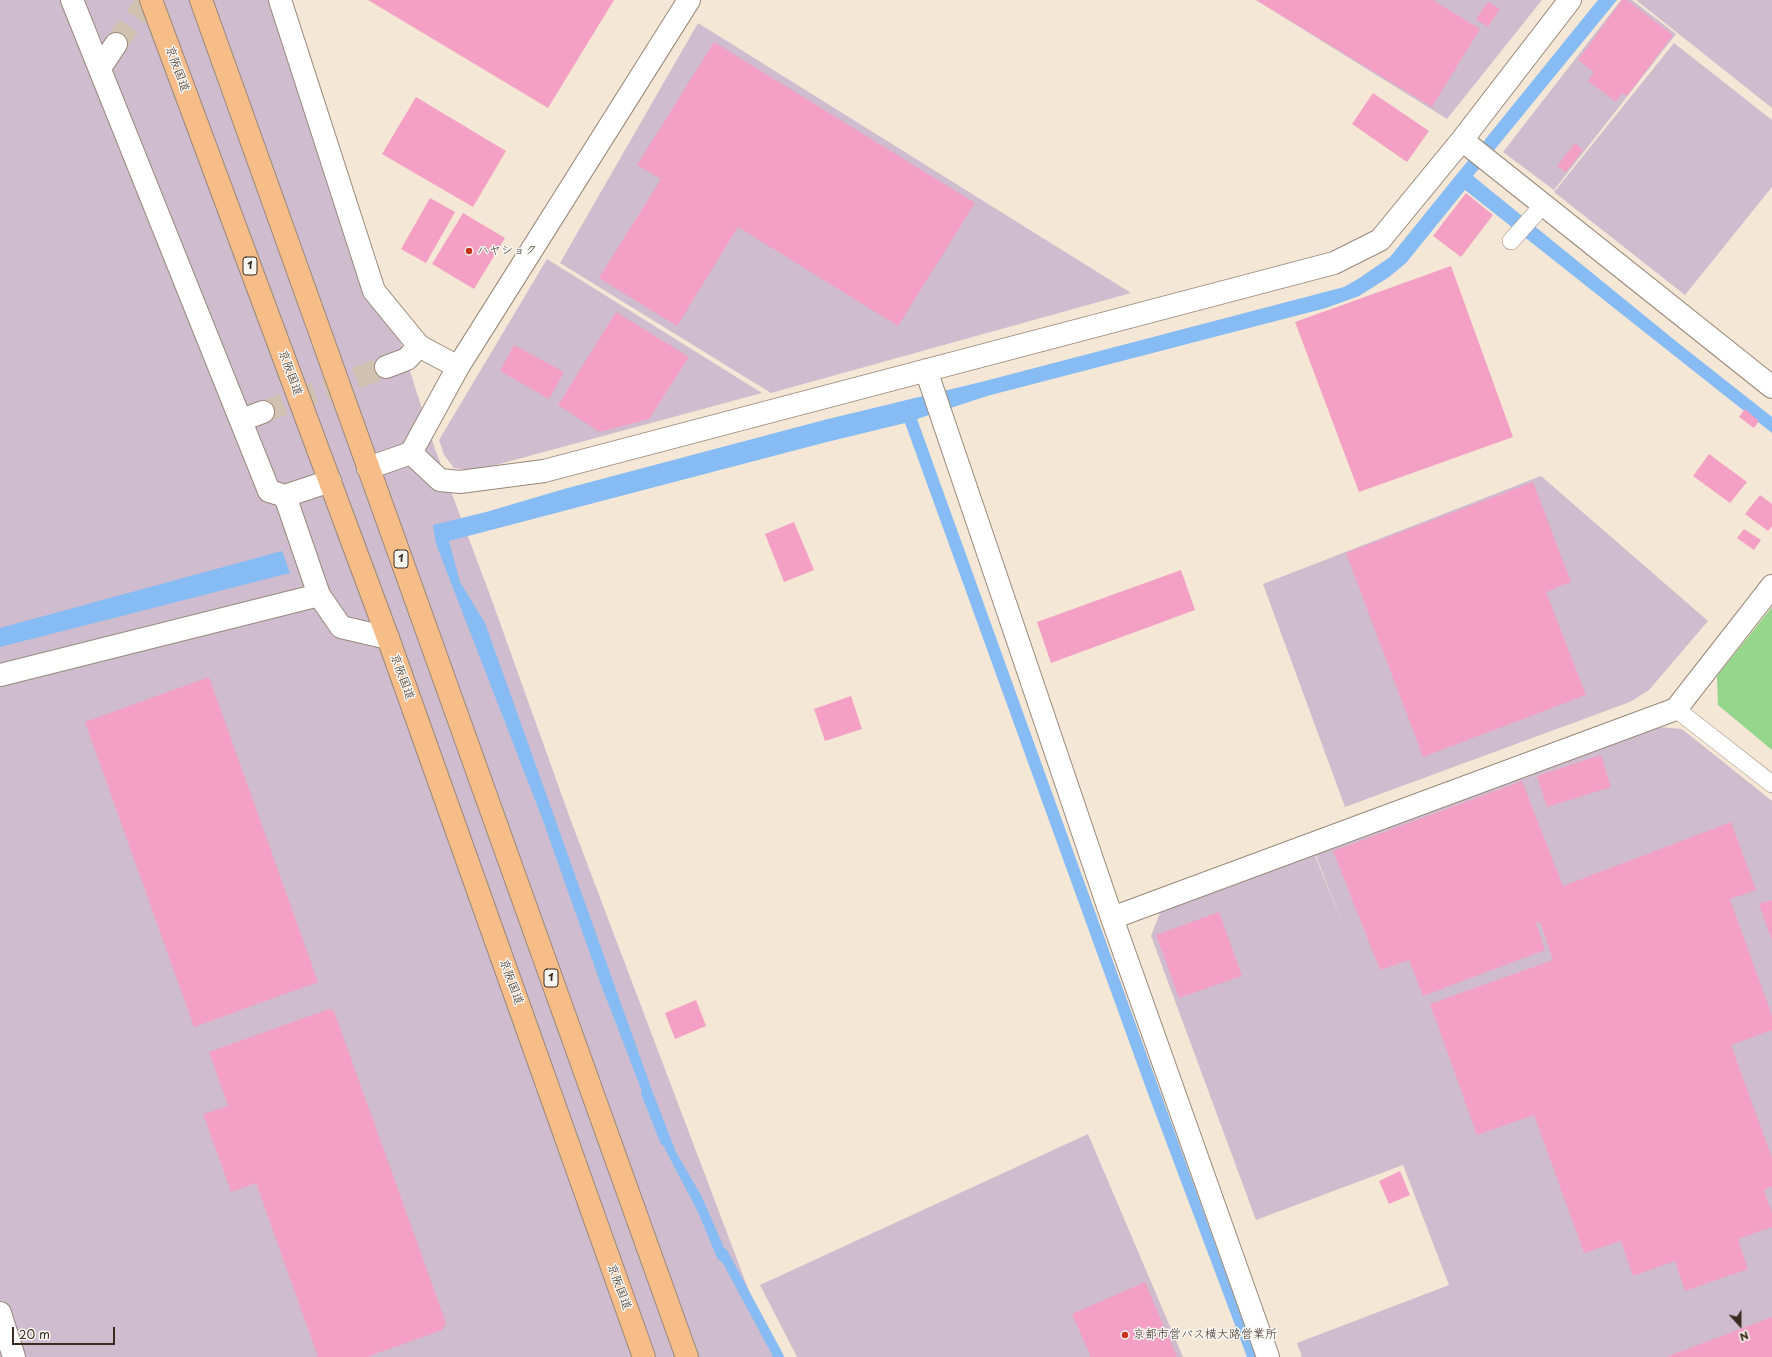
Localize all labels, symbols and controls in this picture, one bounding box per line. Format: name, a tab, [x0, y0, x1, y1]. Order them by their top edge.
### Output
street label: 京阪国道	[162, 44, 192, 94]
place label: ハヤショク	[477, 244, 537, 258]
marker: ハヤショク	[464, 246, 474, 256]
road number: 1	[243, 257, 257, 275]
street label: 京阪国道	[275, 348, 305, 398]
road number: 1	[394, 550, 408, 568]
street label: 京阪国道	[387, 652, 417, 702]
street label: 京阪国道	[496, 957, 526, 1007]
road number: 1	[544, 969, 558, 987]
street label: 京阪国道	[604, 1262, 634, 1312]
north arrow	[1720, 1305, 1760, 1345]
scale bar	[14, 1319, 117, 1345]
text: 20 m	[19, 1325, 50, 1343]
text: N	[1737, 1327, 1752, 1346]
place label: 京都市営バス横大路営業所	[1133, 1328, 1277, 1342]
marker: 京都市営バス横大路営業所	[1120, 1330, 1130, 1340]

